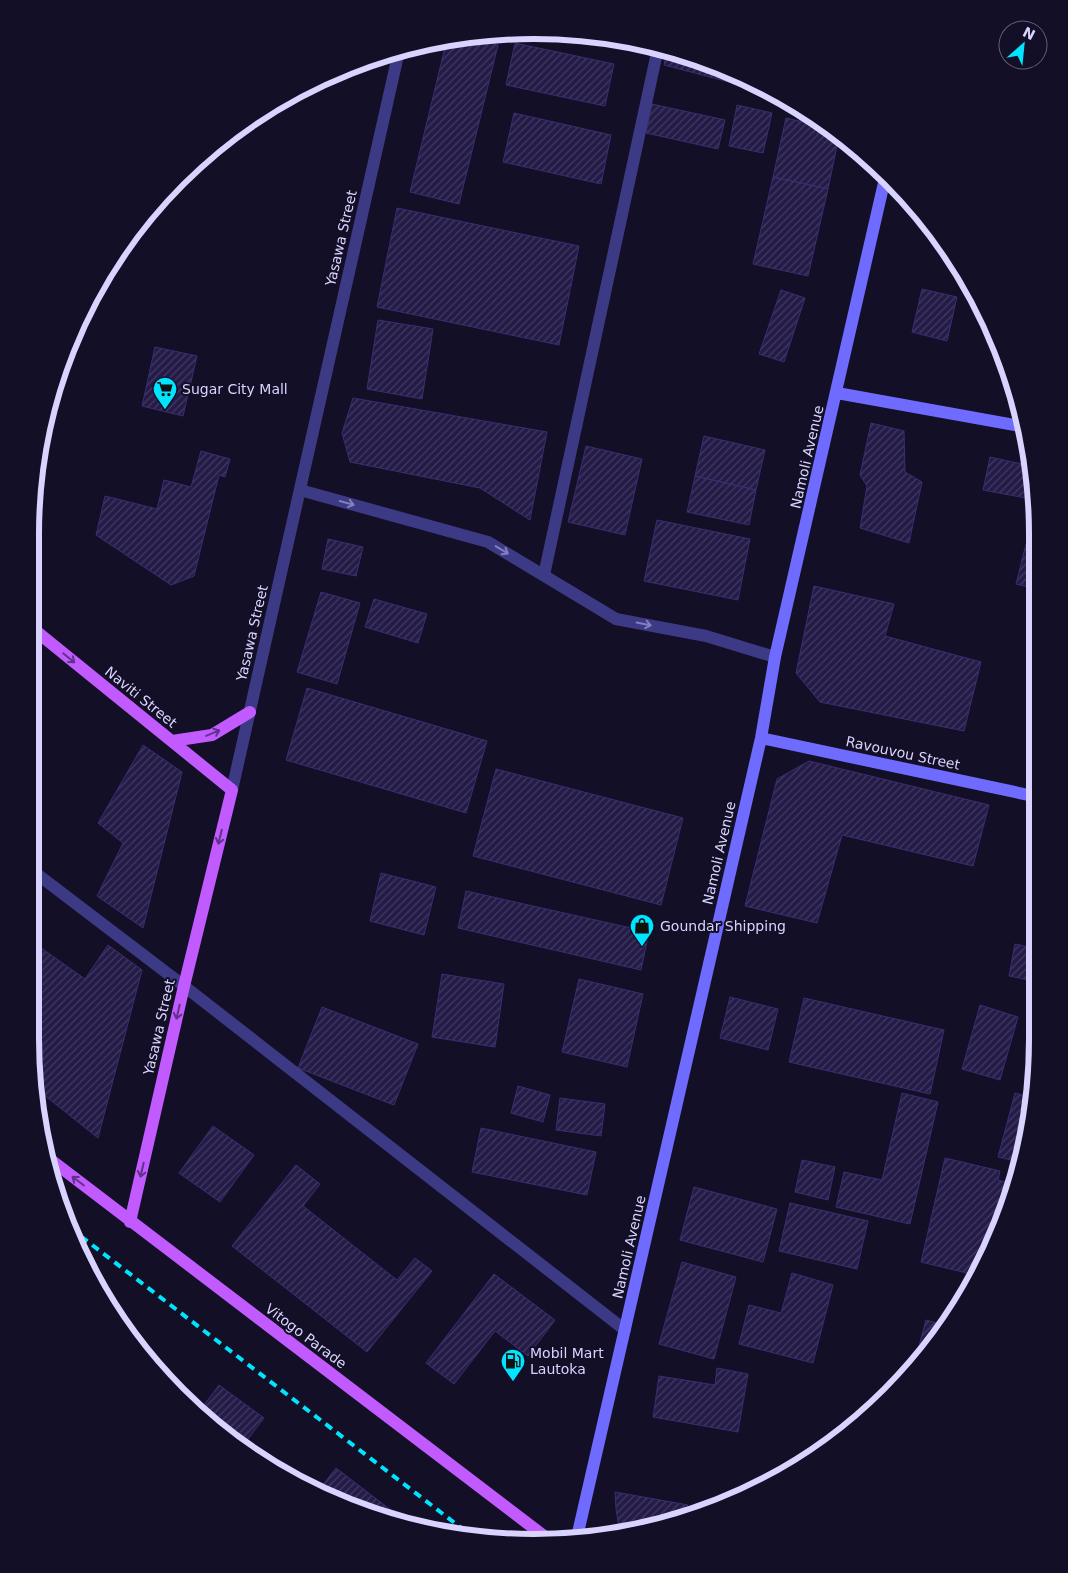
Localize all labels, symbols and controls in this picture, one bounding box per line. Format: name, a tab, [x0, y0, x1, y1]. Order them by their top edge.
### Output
north arrow	[998, 20, 1048, 70]
text: N	[1020, 24, 1038, 43]
street label: Yasawa Street	[322, 188, 360, 289]
supermarket icon: Sugar City Mall	[152, 376, 178, 410]
place label: Sugar City Mall	[182, 381, 288, 397]
street label: Namoli Avenue	[787, 404, 827, 510]
one-way arrow	[338, 498, 354, 508]
one-way arrow	[494, 545, 508, 555]
street label: Yasawa Street	[233, 583, 271, 684]
one-way arrow	[636, 620, 652, 630]
one-way arrow	[62, 653, 75, 664]
street label: Naviti Street	[102, 663, 180, 731]
one-way arrow	[205, 728, 220, 737]
street label: Ravouvou Street	[844, 733, 962, 773]
street label: Namoli Avenue	[699, 800, 739, 906]
one-way arrow	[215, 829, 224, 845]
shop icon: Goundar Shipping	[629, 913, 655, 947]
place label: Goundar Shipping	[660, 918, 786, 934]
street label: Yasawa Street	[140, 977, 178, 1078]
one-way arrow	[173, 1004, 182, 1020]
one-way arrow	[137, 1162, 146, 1178]
one-way arrow	[72, 1176, 85, 1187]
street label: Namoli Avenue	[609, 1194, 649, 1300]
street label: Vitogo Parade	[262, 1300, 350, 1372]
place label: Mobil Mart Lautoka	[530, 1345, 604, 1377]
fuel station icon: Mobil Mart Lautoka	[500, 1348, 526, 1382]

